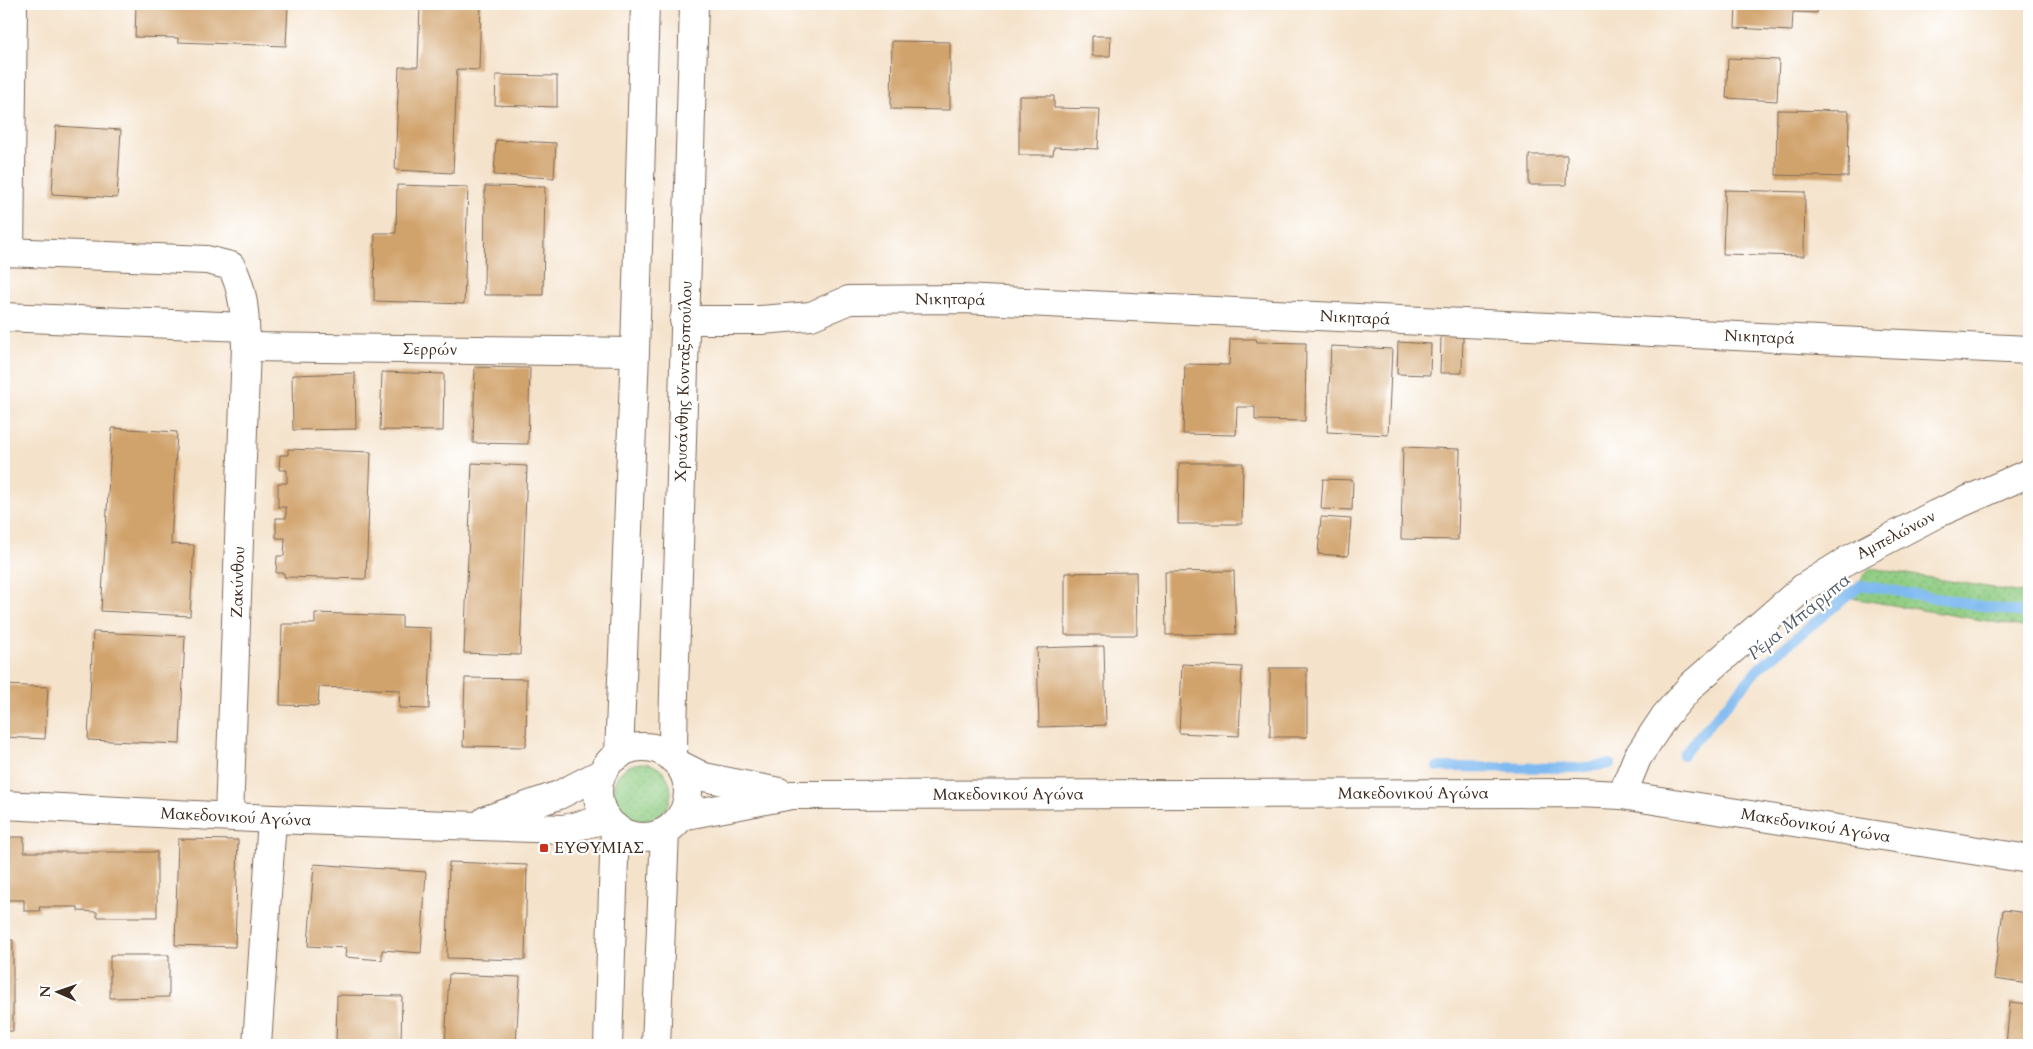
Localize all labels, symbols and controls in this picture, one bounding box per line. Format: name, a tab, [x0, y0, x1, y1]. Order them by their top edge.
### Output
street label: Χρυσάνθης Κονταξοπούλου	[670, 280, 697, 482]
street label: Νικηταρά	[915, 288, 987, 311]
street label: Νικηταρά	[1319, 305, 1391, 330]
street label: Νικηταρά	[1724, 324, 1796, 350]
street label: Σερρών	[403, 338, 457, 361]
street label: Αμπελώνων	[1853, 505, 1939, 565]
street label: Ζακύνθου	[226, 546, 250, 618]
water label: Ρέμα Μπάρμπα	[1742, 568, 1856, 666]
street label: Μακεδονικού Αγώνα	[1338, 782, 1489, 805]
street label: Μακεδονικού Αγώνα	[933, 783, 1084, 806]
street label: Μακεδονικού Αγώνα	[160, 802, 312, 831]
street label: Μακεδονικού Αγώνα	[1739, 803, 1892, 848]
place label: ΕΥΘΥΜΙΑΣ	[554, 837, 644, 859]
marker: ΕΥΘΥΜΙΑΣ	[538, 842, 550, 854]
north arrow	[32, 966, 82, 1016]
text: N	[36, 985, 55, 998]

